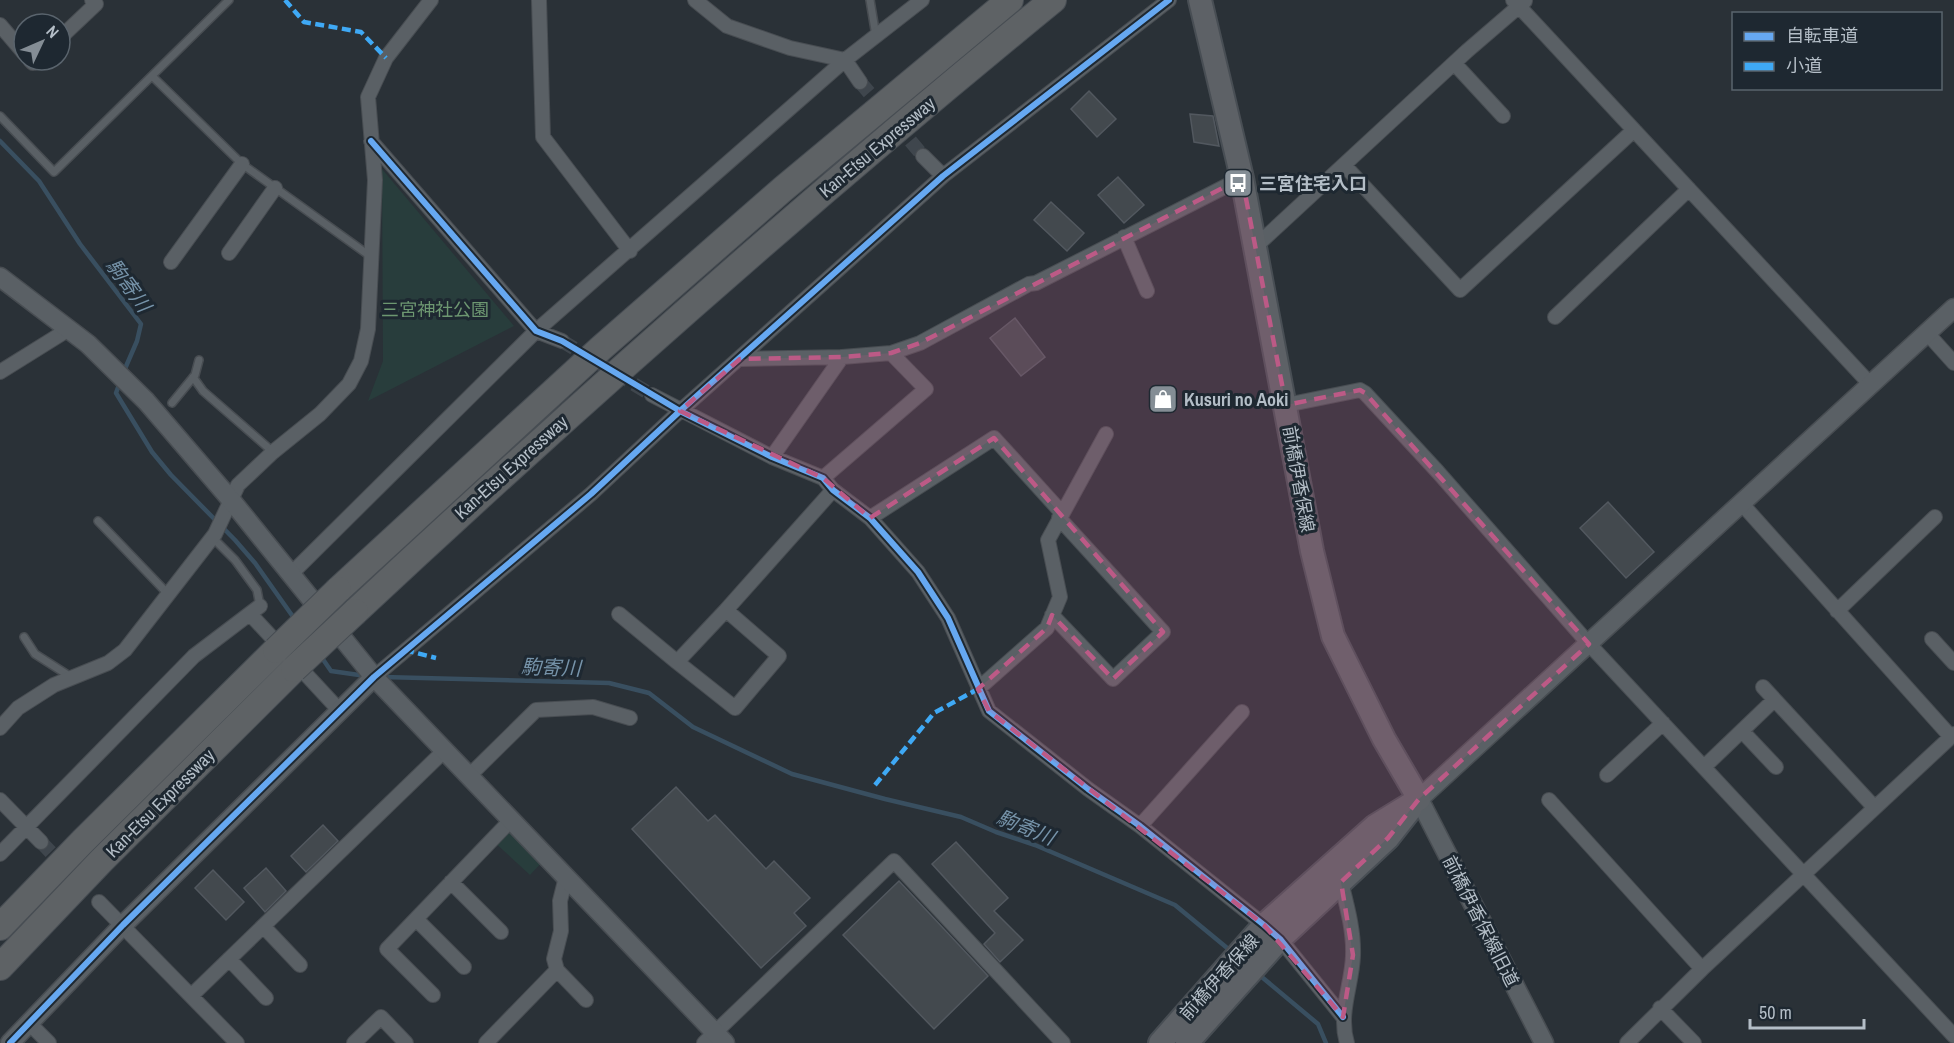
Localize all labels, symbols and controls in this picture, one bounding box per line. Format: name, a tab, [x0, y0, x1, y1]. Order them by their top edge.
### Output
north arrow	[12, 12, 72, 72]
legend	[1732, 12, 1942, 90]
text: N	[42, 21, 64, 43]
text: 自転車道	[1786, 23, 1858, 48]
text: 小道	[1786, 53, 1822, 78]
street label: Kan-Etsu Expressway	[814, 91, 941, 203]
bus stop icon: 三宮住宅入口	[1222, 167, 1254, 199]
place label: 三宮住宅入口	[1259, 171, 1367, 196]
water label: 駒寄川	[100, 253, 159, 319]
park label: 三宮神社公園	[381, 297, 489, 322]
shop icon: Kusuri no Aoki	[1147, 383, 1179, 415]
place label: Kusuri no Aoki	[1184, 387, 1288, 412]
street label: Kan-Etsu Expressway	[449, 409, 573, 525]
street label: 前橋伊香保線	[1277, 424, 1321, 534]
water label: 駒寄川	[521, 652, 583, 682]
street label: Kan-Etsu Expressway	[100, 743, 220, 863]
water label: 駒寄川	[993, 803, 1061, 852]
street label: 前橋伊香保線旧道	[1437, 851, 1525, 991]
street label: 前橋伊香保線	[1174, 929, 1264, 1025]
scale bar	[1750, 992, 1864, 1030]
text: 50 m	[1759, 1000, 1792, 1025]

